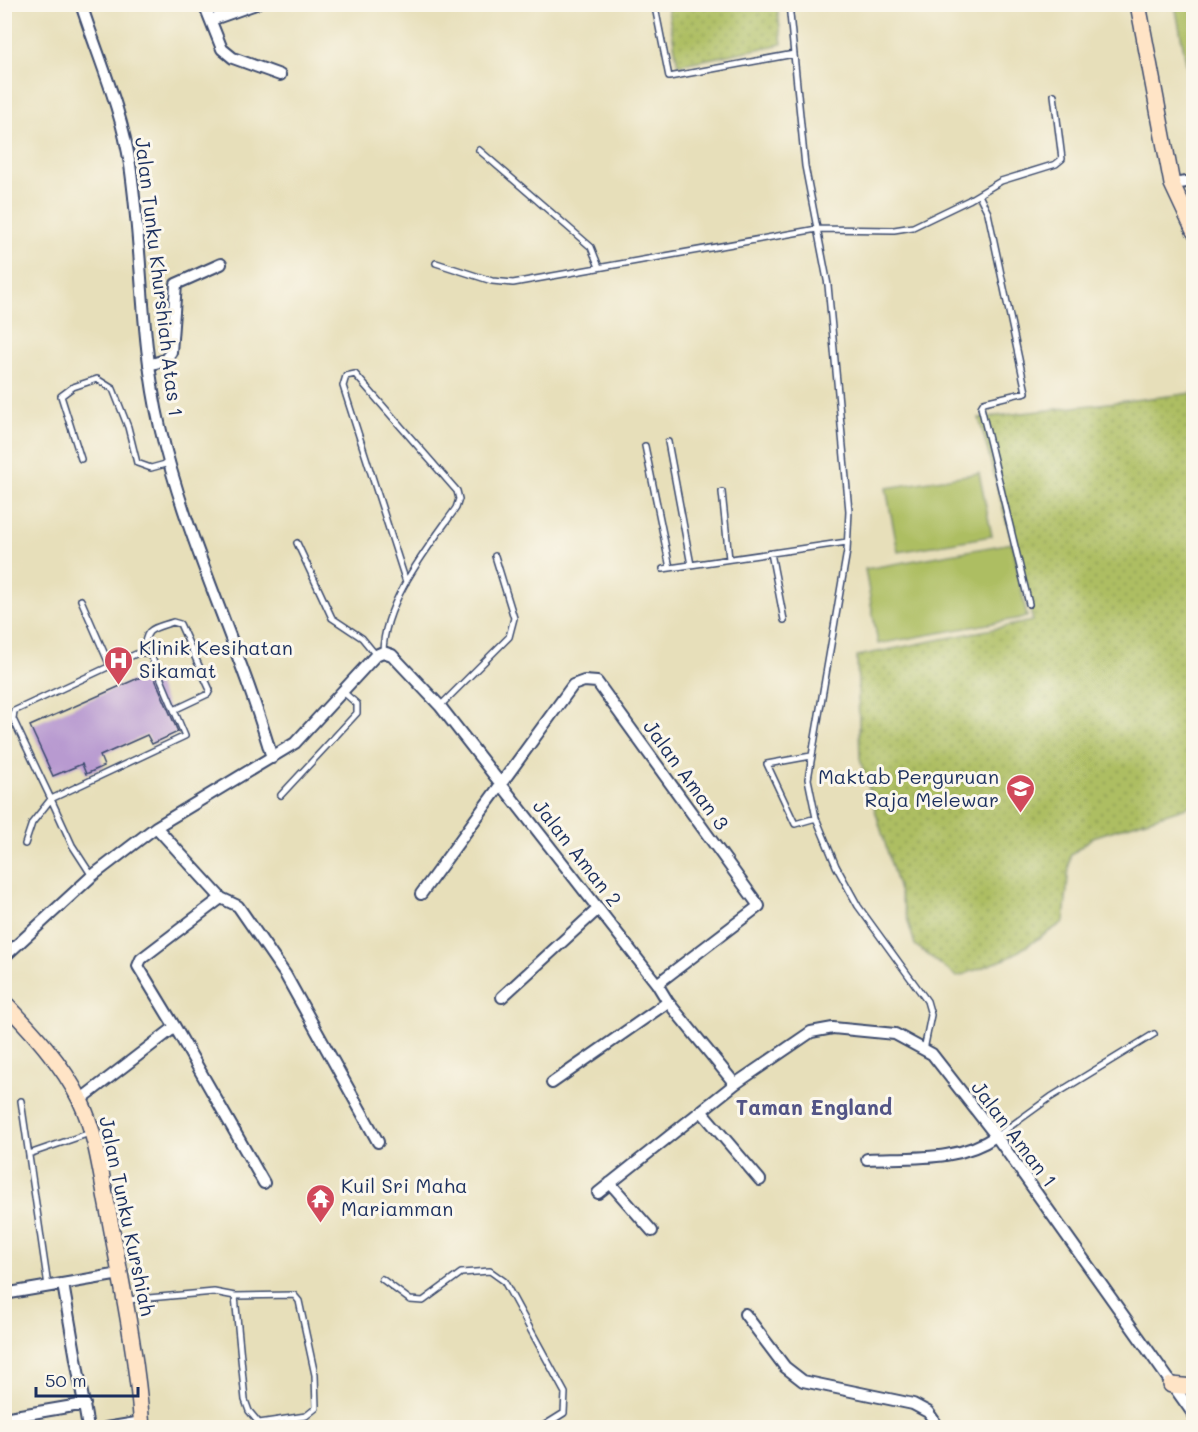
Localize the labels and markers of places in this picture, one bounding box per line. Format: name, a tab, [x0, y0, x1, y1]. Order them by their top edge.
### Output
place label: Klinik Kesihatan Sikamat	[139, 634, 293, 683]
hospital icon: Klinik Kesihatan Sikamat	[102, 644, 134, 686]
place label: Maktab Perguruan Raja Melewar	[818, 763, 999, 812]
school or university icon: Maktab Perguruan Raja Melewar	[1004, 772, 1036, 814]
place label: Kuil Sri Maha Mariamman	[341, 1172, 468, 1221]
temple icon: Kuil Sri Maha Mariamman	[304, 1182, 336, 1224]

